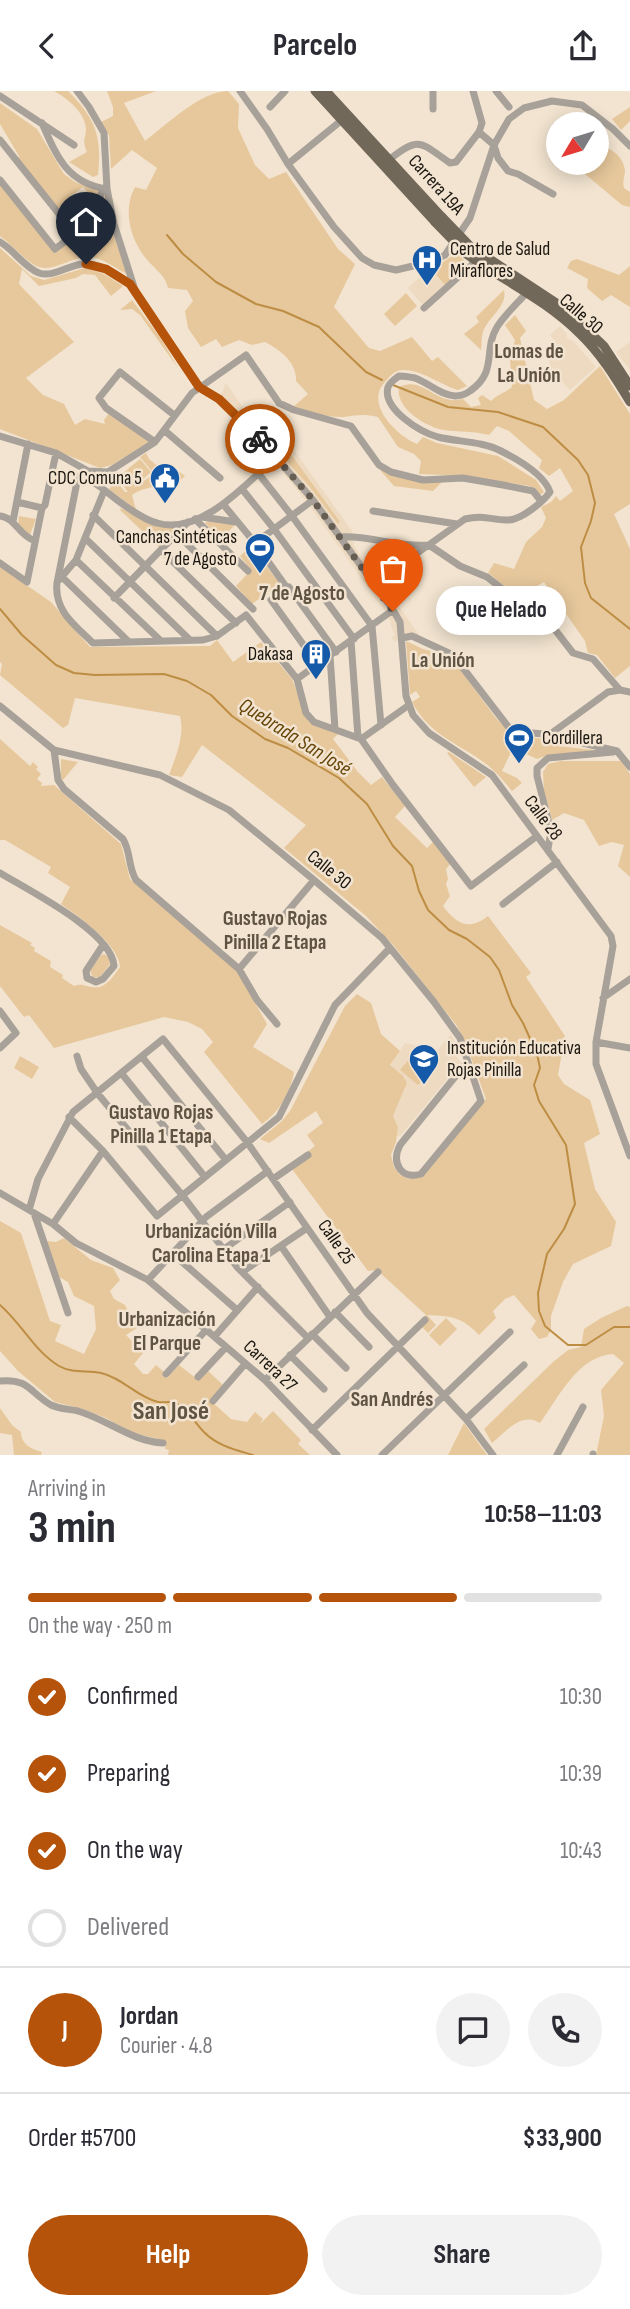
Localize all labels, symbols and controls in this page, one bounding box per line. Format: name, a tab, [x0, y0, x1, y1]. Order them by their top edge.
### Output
text: Parcelo	[273, 26, 357, 65]
icon: back	[28, 27, 66, 65]
icon: share	[564, 27, 602, 65]
north arrow	[546, 112, 609, 175]
map controls	[546, 112, 609, 175]
street label: Carrera 19A	[403, 150, 470, 221]
pin	[56, 192, 116, 264]
icon: home	[67, 203, 105, 241]
place label: Centro de Salud Miraflores	[450, 238, 550, 283]
hospital icon: Centro de Salud Miraflores	[410, 243, 444, 287]
street label: Calle 30	[554, 289, 608, 339]
district label: Lomas de La Unión	[494, 339, 564, 388]
courier	[225, 404, 295, 474]
icon: bike	[241, 420, 279, 458]
public building icon: CDC Comuna 5	[148, 461, 182, 505]
place label: CDC Comuna 5	[48, 467, 142, 490]
place label: Canchas Sintéticas 7 de Agosto	[116, 526, 237, 571]
sports icon: Canchas Sintéticas 7 de Agosto	[243, 531, 277, 575]
pin	[363, 539, 423, 611]
icon: bag	[374, 550, 412, 588]
district label: 7 de Agosto	[259, 581, 345, 606]
callout: Que Helado	[435, 587, 564, 635]
text: Que Helado	[455, 596, 547, 624]
building icon: Dakasa	[299, 637, 333, 681]
place label: Dakasa	[248, 643, 293, 666]
district label: La Unión	[411, 648, 475, 673]
water label: Quebrada San José	[234, 693, 356, 781]
sports icon: Cordillera	[502, 721, 536, 765]
place label: Cordillera	[542, 727, 603, 750]
street label: Calle 28	[519, 791, 567, 845]
street label: Calle 30	[302, 845, 356, 895]
district label: Gustavo Rojas Pinilla 2 Etapa	[223, 906, 327, 955]
place label: Institución Educativa Rojas Pinilla	[447, 1037, 581, 1082]
school or university icon: Institución Educativa Rojas Pinilla	[407, 1042, 441, 1086]
district label: Gustavo Rojas Pinilla 1 Etapa	[109, 1100, 213, 1149]
street label: Calle 25	[312, 1215, 360, 1269]
district label: Urbanización Villa Carolina Etapa 1	[145, 1219, 277, 1268]
district label: Urbanización El Parque	[118, 1307, 216, 1356]
street label: Carrera 27	[238, 1335, 302, 1397]
district label: San Andrés	[351, 1387, 433, 1412]
district label: San José	[133, 1396, 209, 1427]
text: Arriving in	[28, 1475, 106, 1503]
text: 10:58–11:03	[485, 1499, 602, 1530]
text: 3 min	[28, 1501, 116, 1556]
text: On the way · 250 m	[28, 1612, 172, 1640]
icon: check	[28, 1678, 66, 1716]
text: Confirmed	[87, 1681, 178, 1712]
text: 10:30	[560, 1683, 602, 1711]
icon: check	[28, 1755, 66, 1793]
text: Preparing	[87, 1758, 170, 1789]
text: 10:39	[560, 1760, 602, 1788]
icon: check	[28, 1832, 66, 1870]
text: On the way	[87, 1835, 183, 1866]
text: 10:43	[560, 1837, 602, 1865]
text: Delivered	[87, 1912, 169, 1943]
button: chat	[436, 1993, 510, 2067]
button: phone	[528, 1993, 602, 2067]
text: Jordan	[120, 2001, 178, 2032]
text: J	[62, 2015, 68, 2046]
text: Courier · 4.8	[120, 2032, 213, 2060]
text: Order #5700	[28, 2123, 136, 2154]
text: $33,900	[523, 2123, 602, 2154]
button: Help	[28, 2215, 308, 2295]
button: Share	[322, 2215, 602, 2295]

